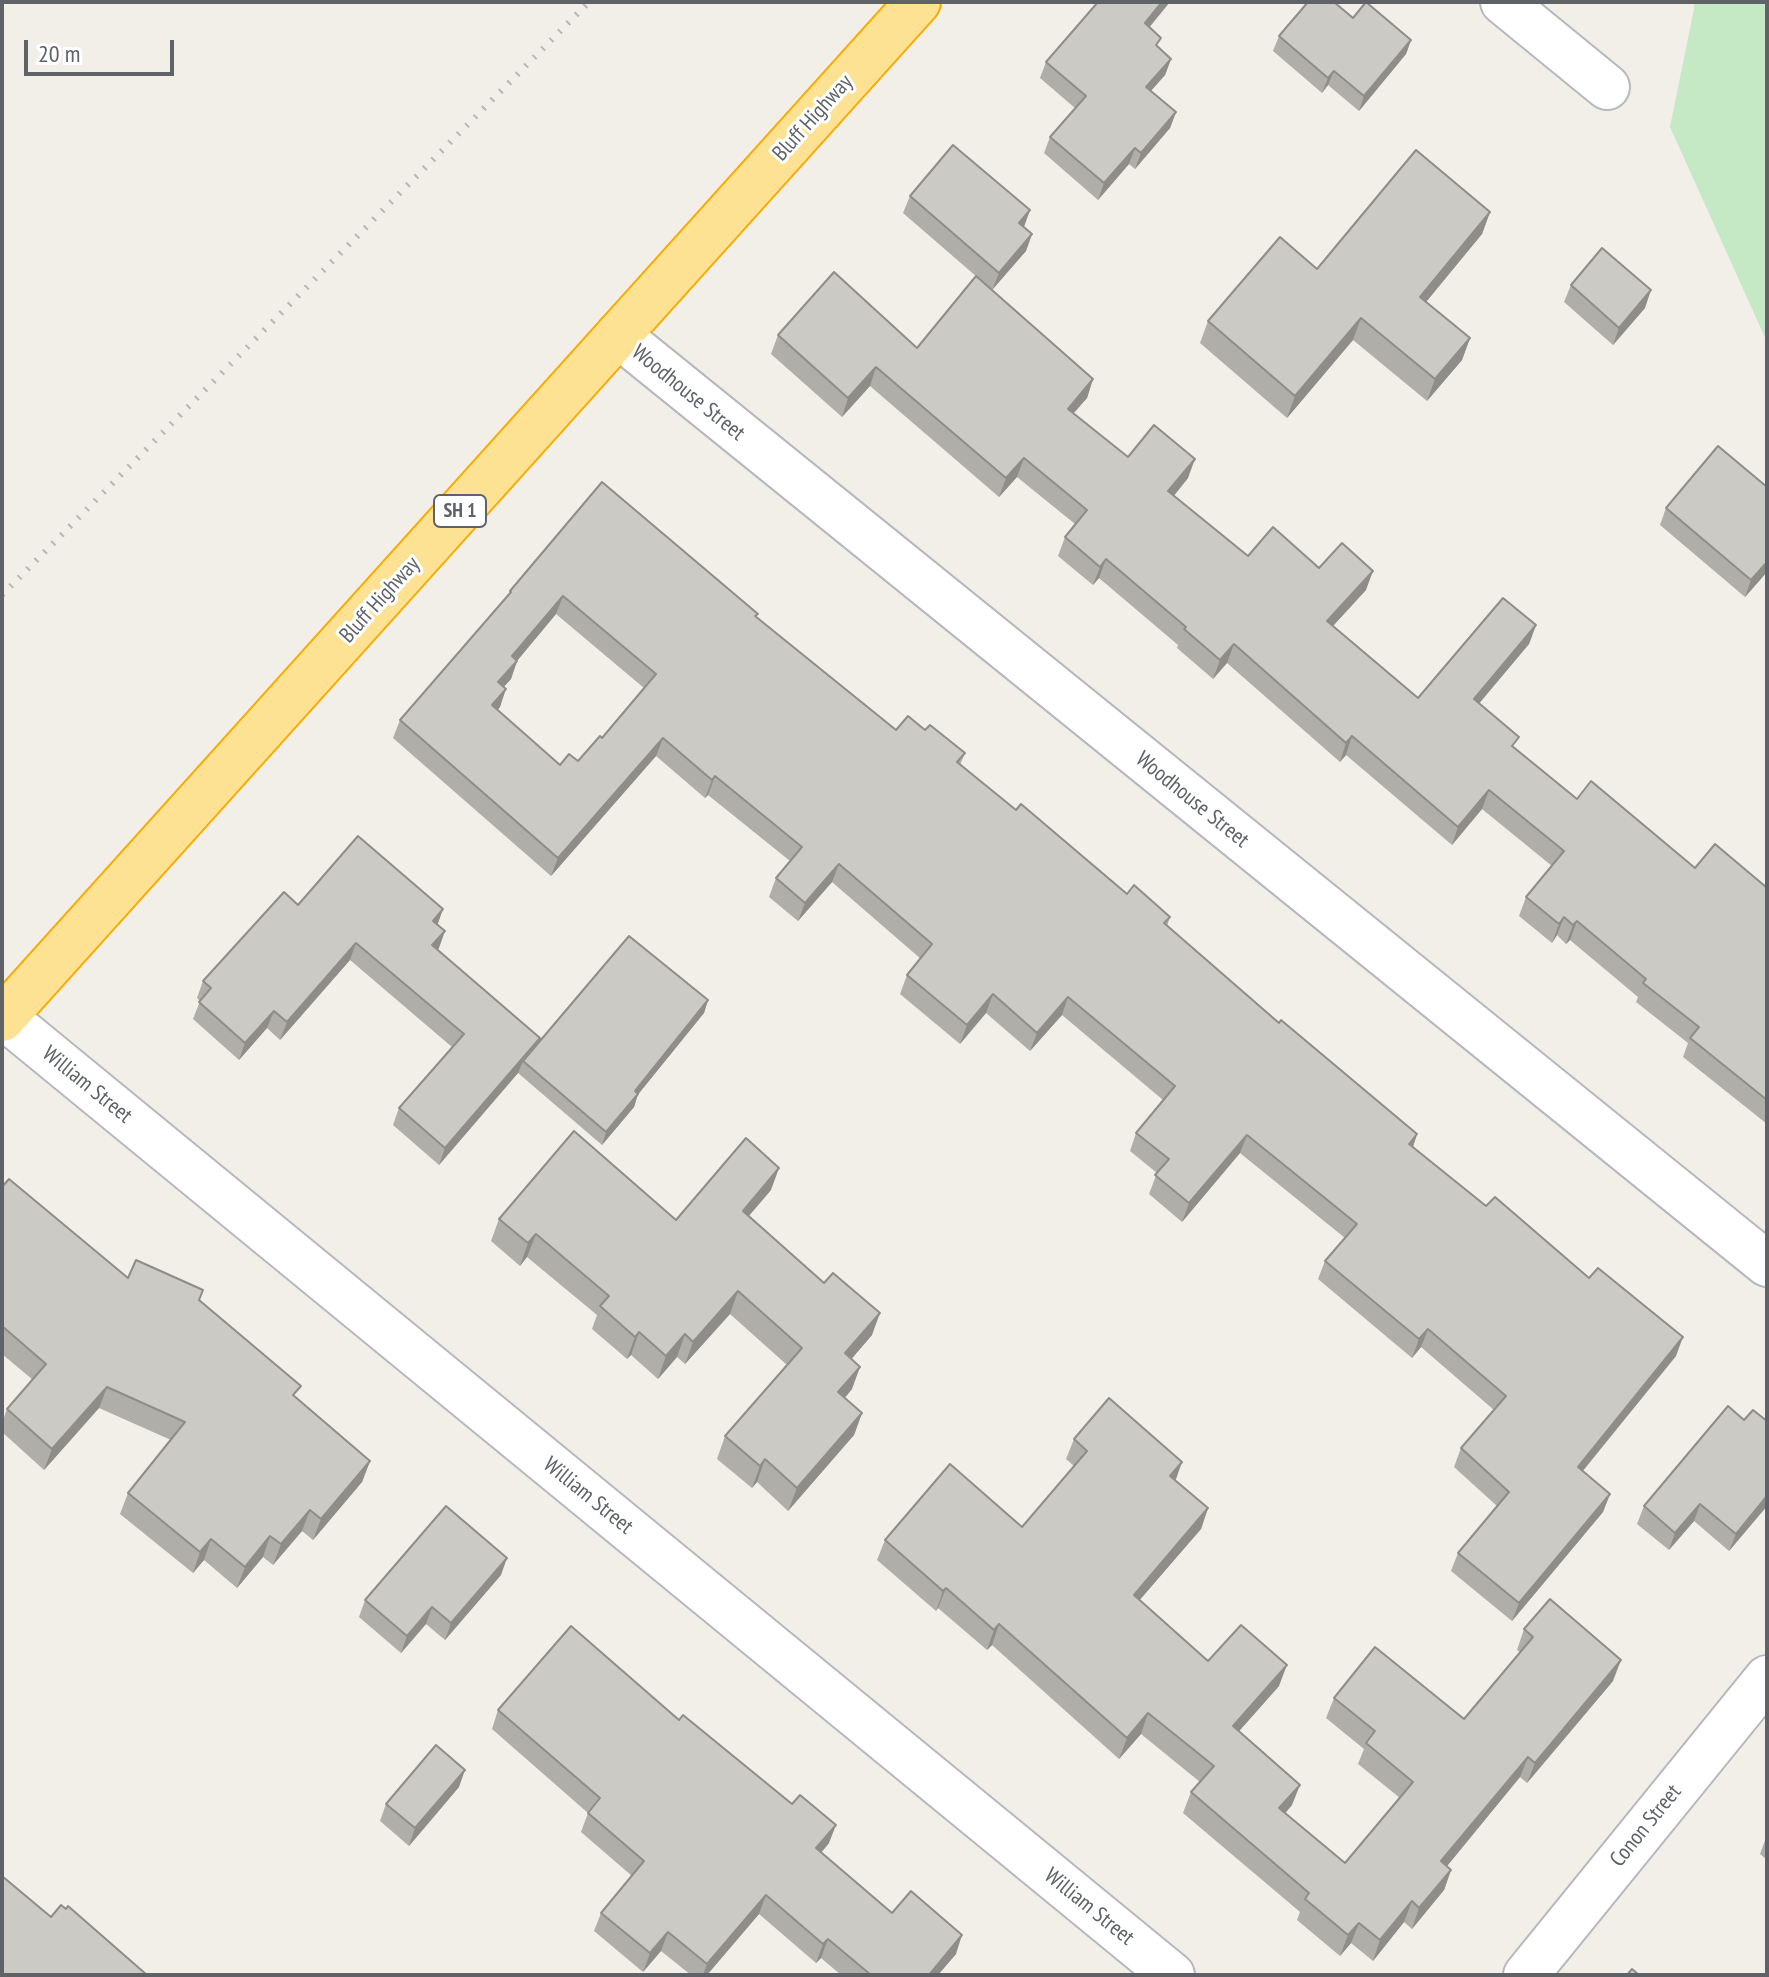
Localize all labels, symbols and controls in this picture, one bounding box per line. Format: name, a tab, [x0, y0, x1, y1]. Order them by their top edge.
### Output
scale bar	[28, 24, 178, 74]
text: 20 m	[38, 38, 80, 69]
street label: Bluff Highway	[767, 69, 859, 167]
street label: Woodhouse Street	[626, 339, 750, 447]
road number: SH 1	[434, 495, 486, 527]
street label: Bluff Highway	[334, 551, 426, 649]
street label: Woodhouse Street	[1130, 746, 1254, 854]
street label: William Street	[37, 1041, 137, 1129]
street label: William Street	[538, 1452, 638, 1540]
street label: Conon Street	[1605, 1780, 1687, 1872]
street label: William Street	[1039, 1863, 1139, 1951]

